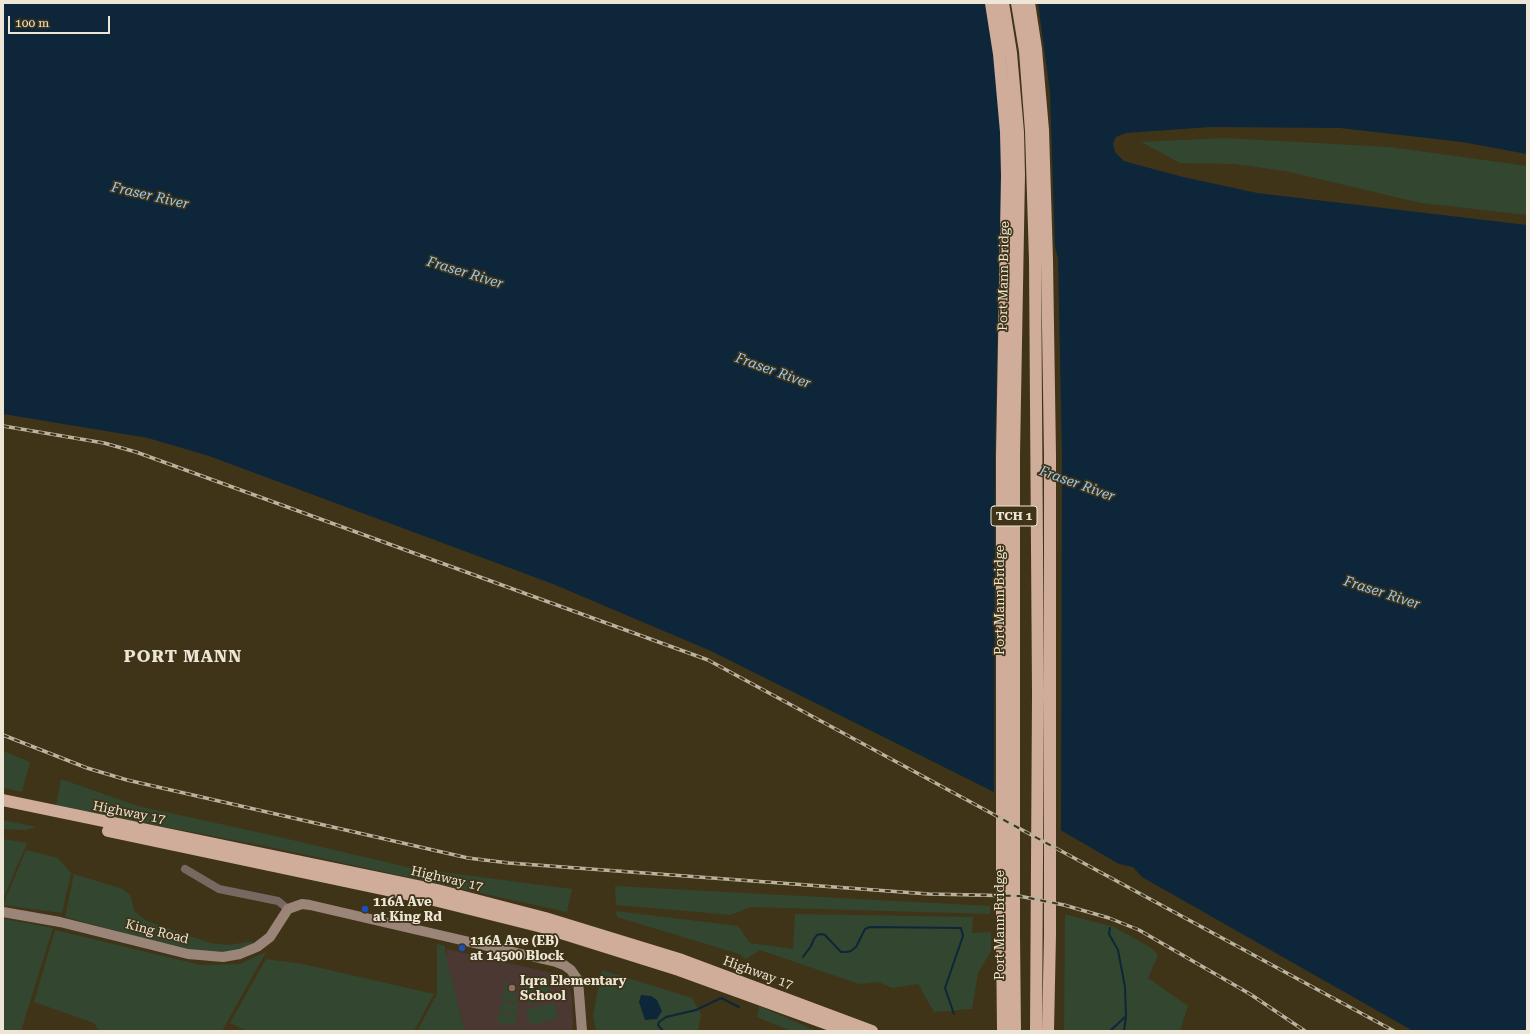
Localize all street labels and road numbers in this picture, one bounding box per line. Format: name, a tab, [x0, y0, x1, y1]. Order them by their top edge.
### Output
street label: Port Mann Bridge	[995, 221, 1013, 331]
road number: TCH 1	[991, 506, 1037, 526]
street label: Port Mann Bridge	[992, 545, 1008, 655]
street label: Highway 17	[91, 798, 167, 828]
street label: Highway 17	[409, 863, 485, 895]
street label: Port Mann Bridge	[992, 870, 1008, 980]
street label: King Road	[124, 917, 190, 947]
street label: Highway 17	[721, 953, 795, 993]

